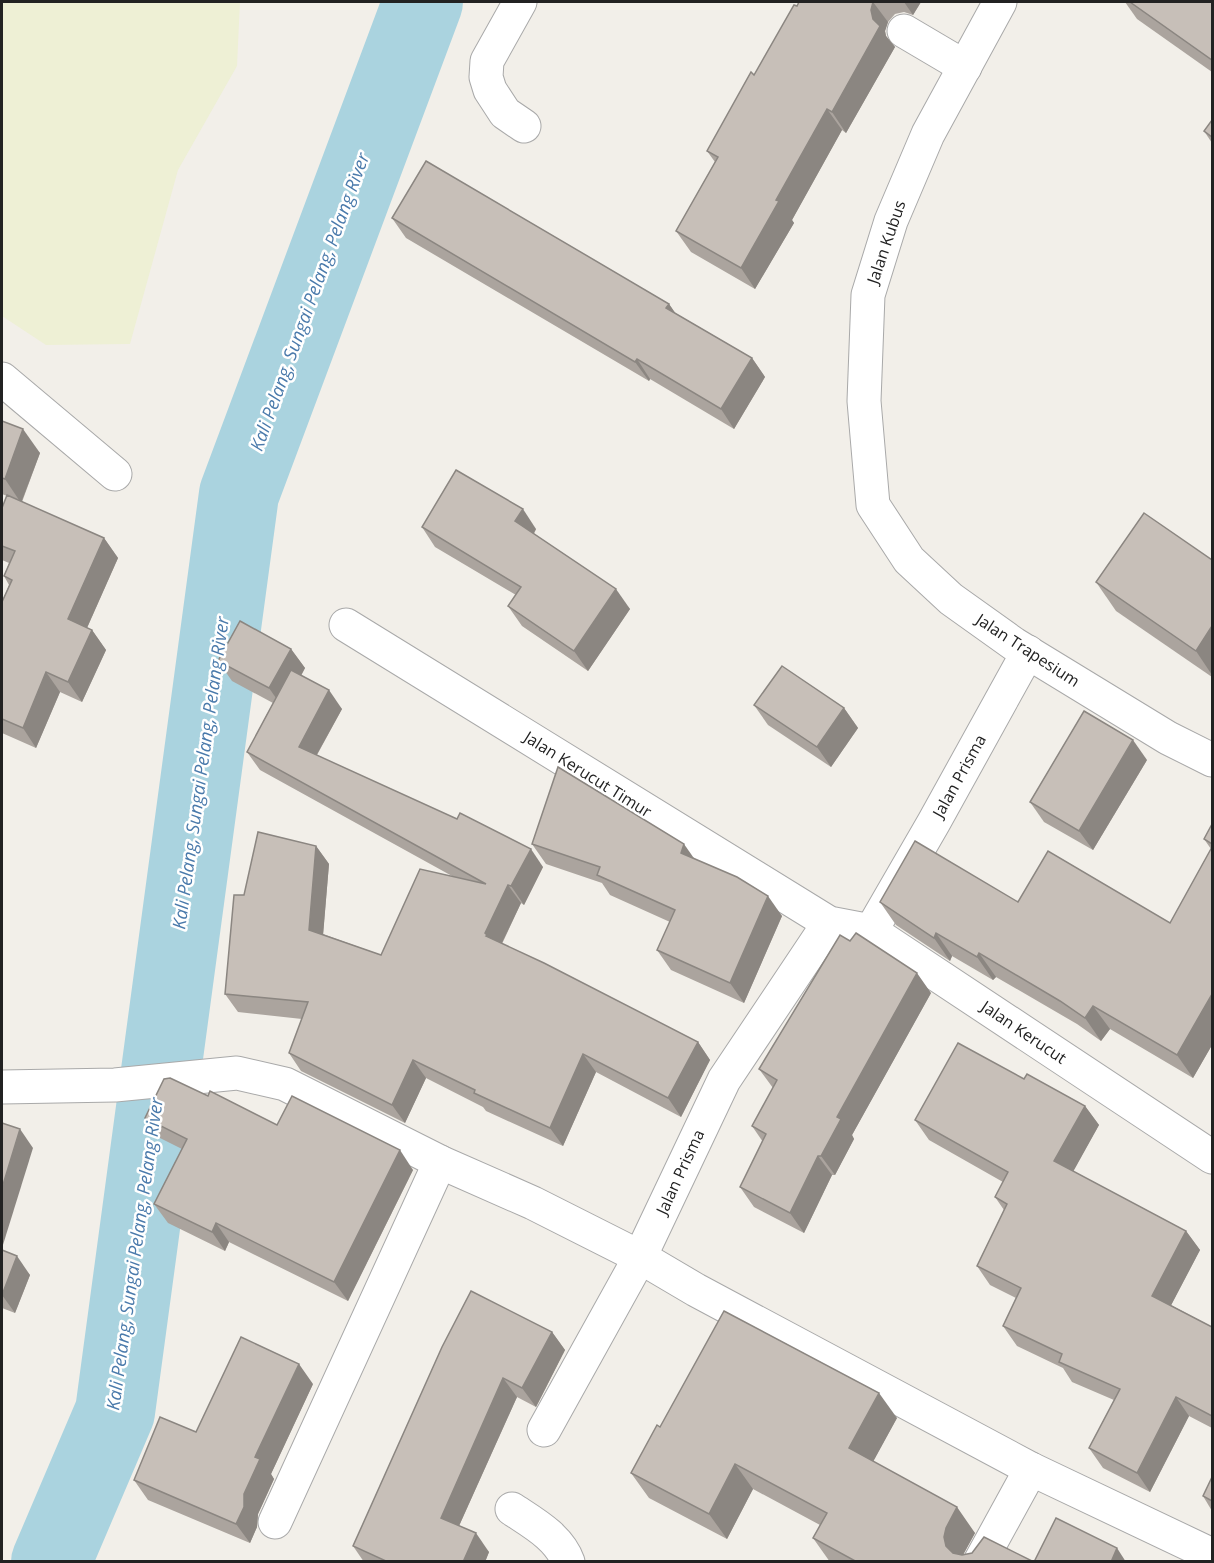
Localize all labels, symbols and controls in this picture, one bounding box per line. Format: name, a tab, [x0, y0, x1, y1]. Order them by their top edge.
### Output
water label: Kali Pelang, Sungai Pelang, Pelang River	[244, 148, 375, 454]
street label: Jalan Kubus	[861, 197, 911, 289]
street label: Jalan Trapesium	[970, 607, 1084, 692]
water label: Kali Pelang, Sungai Pelang, Pelang River	[166, 614, 234, 931]
street label: Jalan Kerucut Timur	[518, 725, 656, 822]
street label: Jalan Prisma	[926, 731, 991, 823]
street label: Jalan Kerucut	[975, 994, 1071, 1069]
water label: Kali Pelang, Sungai Pelang, Pelang River	[100, 1095, 168, 1412]
street label: Jalan Prisma	[650, 1126, 709, 1220]

